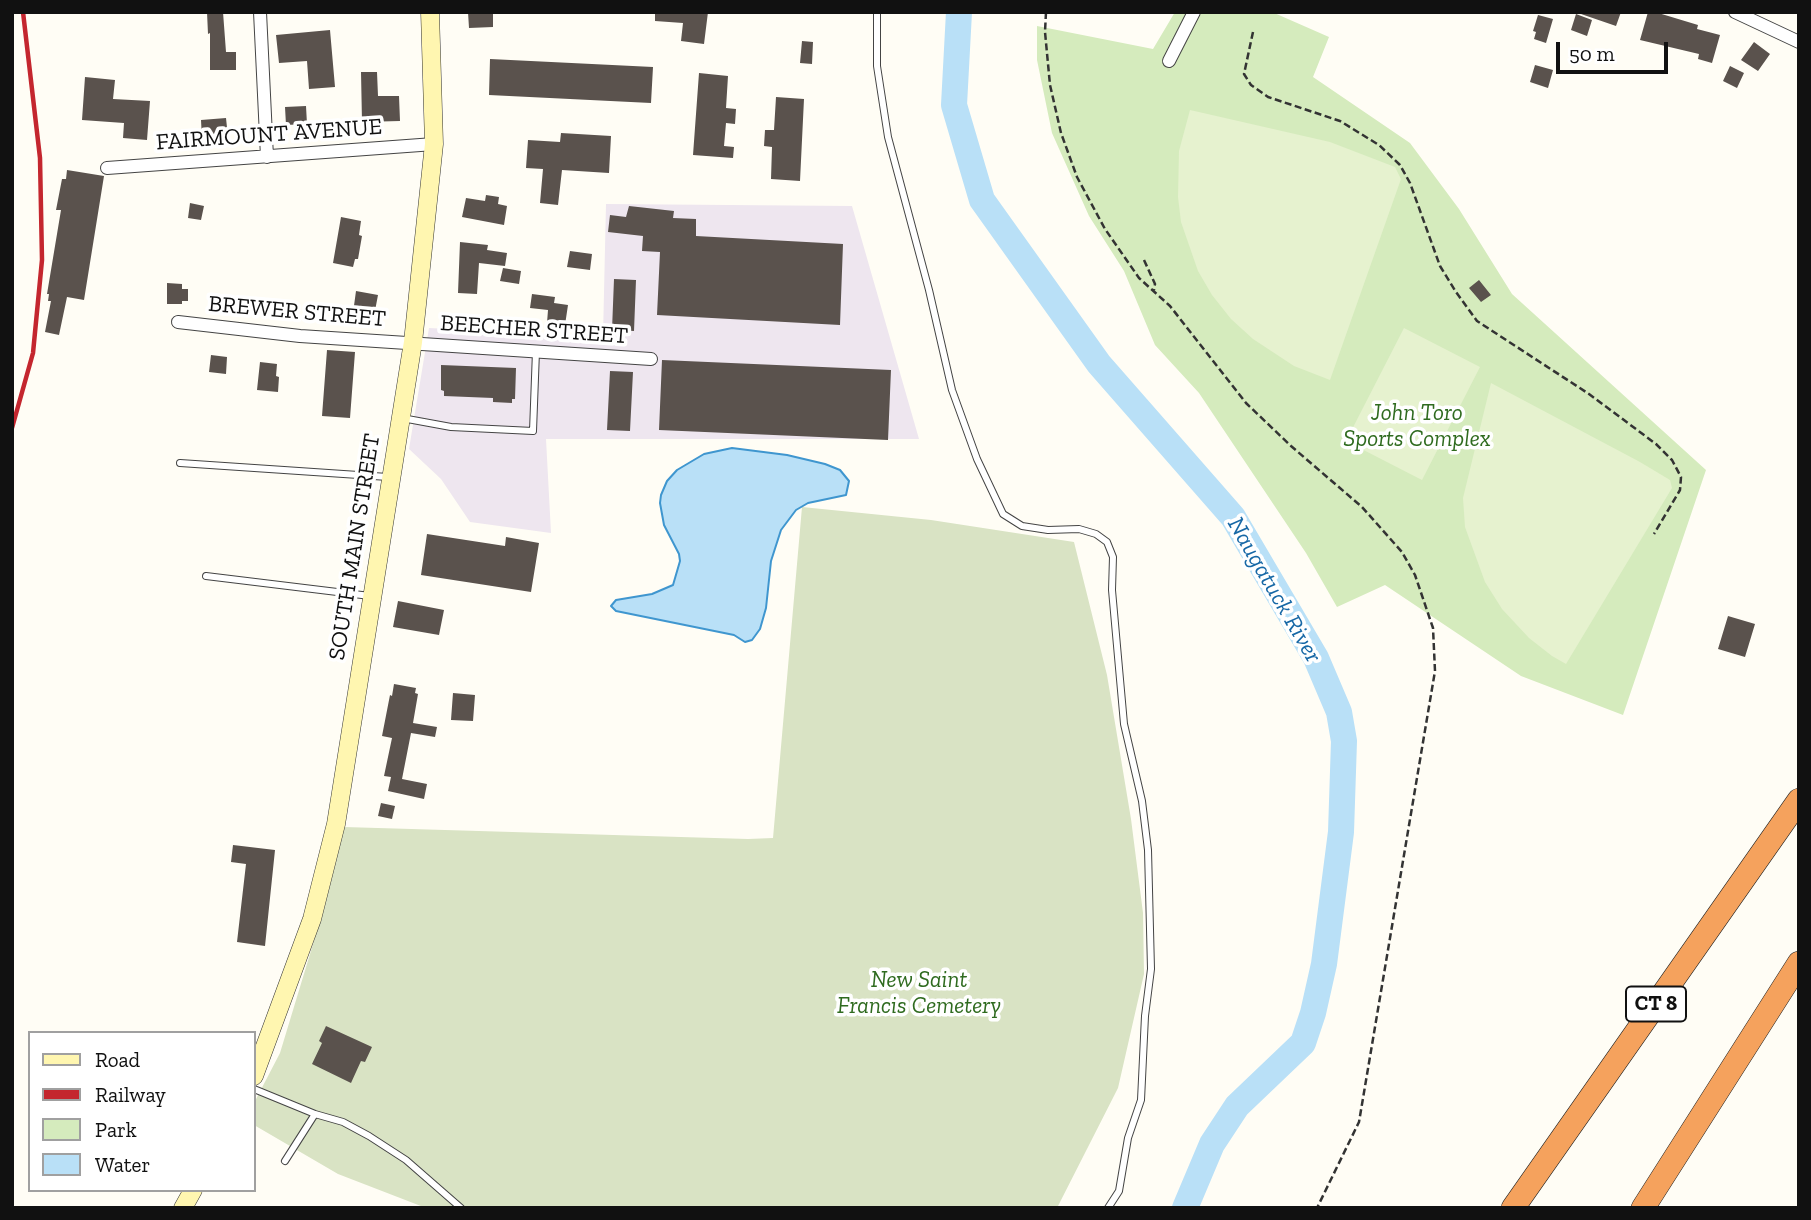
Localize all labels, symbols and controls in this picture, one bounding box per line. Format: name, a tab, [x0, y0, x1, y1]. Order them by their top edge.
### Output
scale bar	[1559, 28, 1671, 72]
text: 50 m	[1569, 41, 1615, 66]
street label: FAIRMOUNT AVENUE	[155, 113, 383, 157]
street label: BREWER STREET	[207, 290, 387, 334]
street label: BEECHER STREET	[439, 310, 629, 350]
park label: John Toro Sports Complex	[1343, 399, 1491, 453]
street label: SOUTH MAIN STREET	[323, 432, 387, 662]
water label: Naugatuck River	[1221, 512, 1327, 668]
park label: New Saint Francis Cemetery	[837, 966, 1001, 1020]
road number: CT 8	[1626, 986, 1686, 1021]
legend	[28, 1031, 256, 1192]
text: Road	[95, 1047, 140, 1072]
text: Railway	[95, 1082, 166, 1107]
text: Park	[95, 1117, 137, 1142]
text: Water	[95, 1152, 150, 1177]

